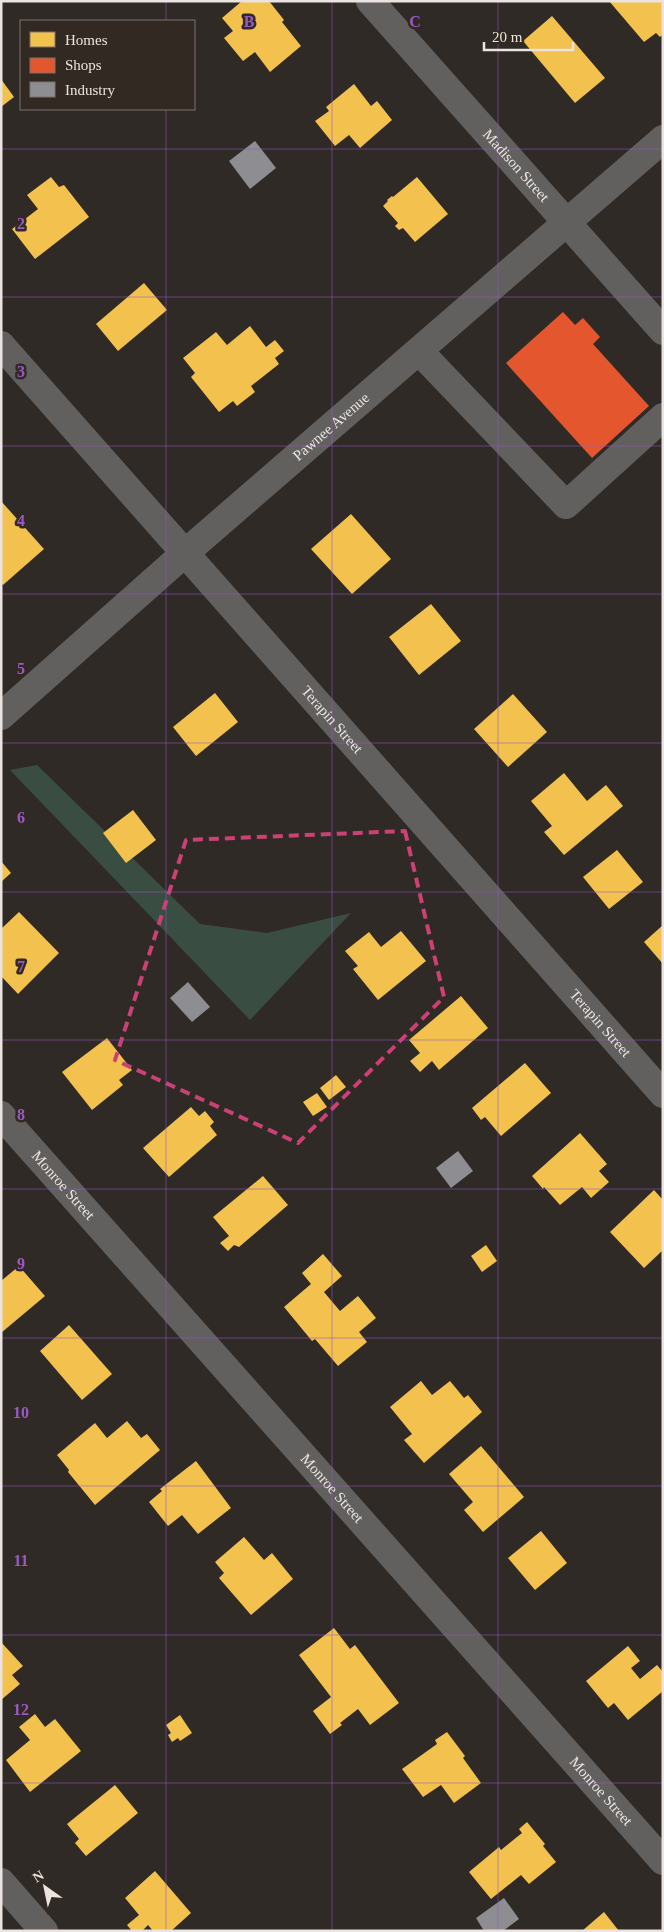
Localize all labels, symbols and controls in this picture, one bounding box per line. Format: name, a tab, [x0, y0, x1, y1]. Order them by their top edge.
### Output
text: B	[244, 13, 255, 30]
text: C	[409, 13, 421, 30]
legend	[20, 20, 195, 110]
scale bar	[484, 20, 573, 52]
text: 20 m	[492, 29, 523, 45]
text: Homes	[65, 32, 108, 48]
text: Shops	[65, 57, 102, 73]
text: Industry	[65, 82, 115, 98]
street label: Madison Street	[480, 126, 553, 206]
text: 2	[17, 215, 25, 232]
text: 3	[17, 363, 25, 380]
street label: Pawnee Avenue	[290, 389, 373, 464]
text: 4	[17, 512, 25, 529]
text: 5	[17, 660, 25, 677]
street label: Terapin Street	[298, 683, 367, 757]
text: 6	[17, 809, 25, 826]
text: 7	[17, 958, 25, 975]
street label: Terapin Street	[566, 986, 635, 1061]
text: 8	[17, 1106, 25, 1123]
street label: Monroe Street	[29, 1148, 99, 1224]
text: 9	[17, 1255, 25, 1272]
text: 10	[13, 1404, 29, 1421]
street label: Monroe Street	[298, 1451, 367, 1526]
text: 11	[13, 1552, 29, 1569]
text: 12	[13, 1701, 29, 1718]
street label: Monroe Street	[566, 1754, 636, 1829]
north arrow	[20, 1862, 70, 1912]
text: N	[30, 1867, 47, 1886]

